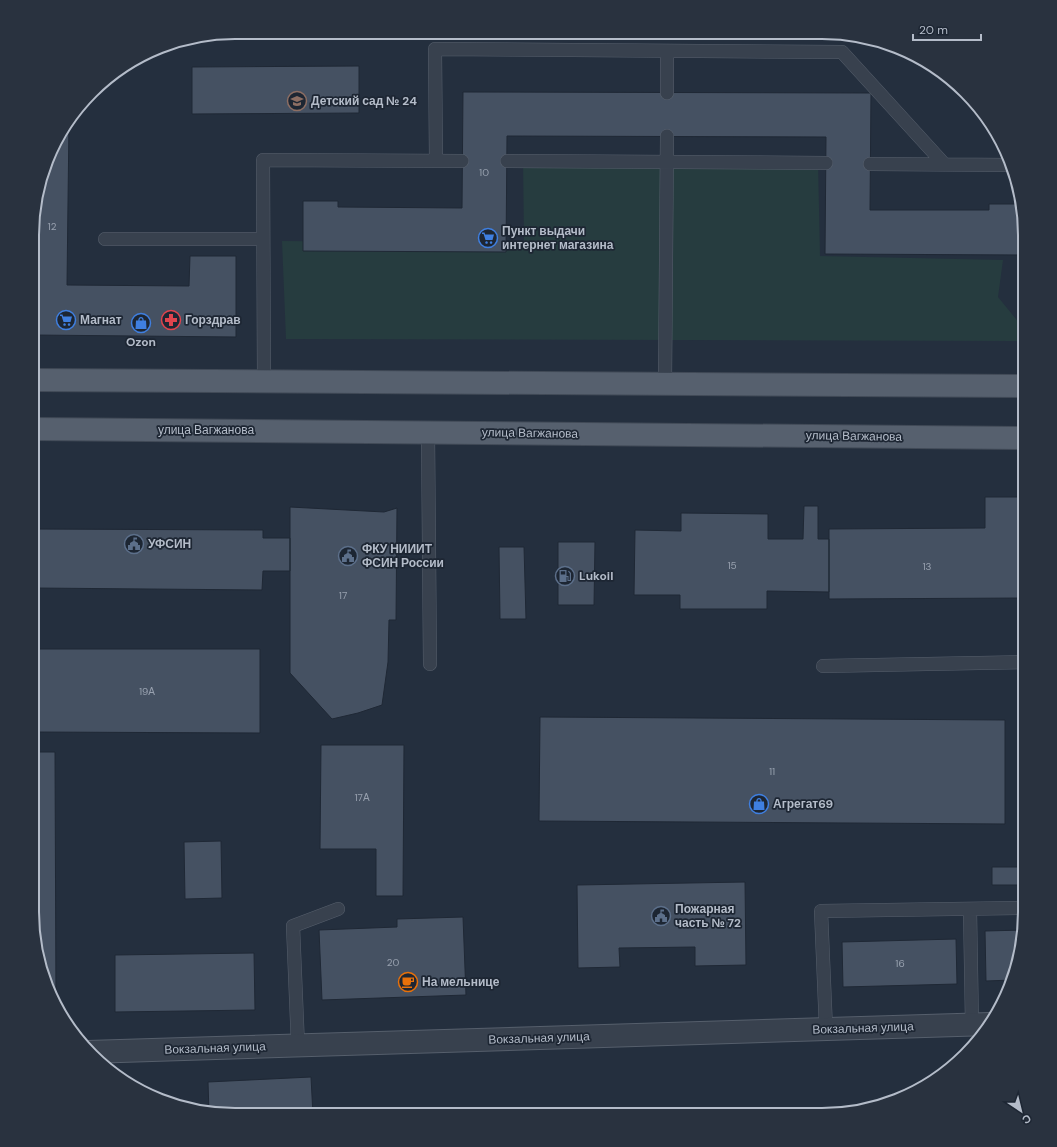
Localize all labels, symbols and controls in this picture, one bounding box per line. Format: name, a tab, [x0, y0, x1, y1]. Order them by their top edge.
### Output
scale bar	[913, 16, 981, 42]
text: 20 m	[919, 22, 948, 38]
school or university icon: Детский сад № 24	[286, 90, 308, 112]
place label: Детский сад № 24	[311, 93, 417, 109]
house number: 10	[479, 166, 489, 179]
house number: 12	[48, 220, 57, 233]
place label: Пункт выдачи интернет магазина	[502, 223, 614, 253]
supermarket icon: Пункт выдачи интернет магазина	[477, 227, 499, 249]
supermarket icon: Магнат	[55, 309, 77, 331]
pharmacy icon: Горздрав	[160, 309, 182, 331]
place label: Магнат	[80, 312, 122, 328]
shop icon: Ozon	[130, 312, 152, 334]
place label: Горздрав	[185, 312, 241, 328]
place label: Ozon	[126, 334, 156, 350]
street label: улица Вагжанова	[158, 422, 254, 438]
street label: улица Вагжанова	[482, 424, 579, 442]
street label: улица Вагжанова	[806, 427, 903, 445]
public building icon: УФСИН	[123, 533, 145, 555]
place label: УФСИН	[148, 536, 191, 552]
place label: ФКУ НИИИТ ФСИН России	[362, 541, 444, 571]
public building icon: ФКУ НИИИТ ФСИН России	[337, 545, 359, 567]
house number: 15	[727, 559, 737, 572]
house number: 13	[922, 560, 932, 573]
fuel station icon: Lukoil	[554, 565, 576, 587]
place label: Lukoil	[579, 568, 613, 584]
house number: 17	[339, 589, 347, 602]
house number: 19А	[139, 685, 155, 698]
house number: 11	[769, 765, 775, 778]
house number: 17А	[354, 791, 370, 804]
shop icon: Агрегат69	[748, 793, 770, 815]
place label: Агрегат69	[773, 796, 834, 812]
place label: Пожарная часть № 72	[675, 901, 741, 931]
public building icon: Пожарная часть № 72	[650, 905, 672, 927]
house number: 20	[387, 956, 399, 969]
house number: 16	[895, 957, 905, 970]
cafe icon: На мельнице	[397, 971, 419, 993]
place label: На мельнице	[422, 974, 500, 990]
street label: Вокзальная улица	[812, 1018, 914, 1038]
street label: Вокзальная улица	[488, 1028, 590, 1048]
street label: Вокзальная улица	[164, 1038, 266, 1058]
north arrow	[1001, 1091, 1041, 1131]
text: С	[1019, 1111, 1034, 1127]

